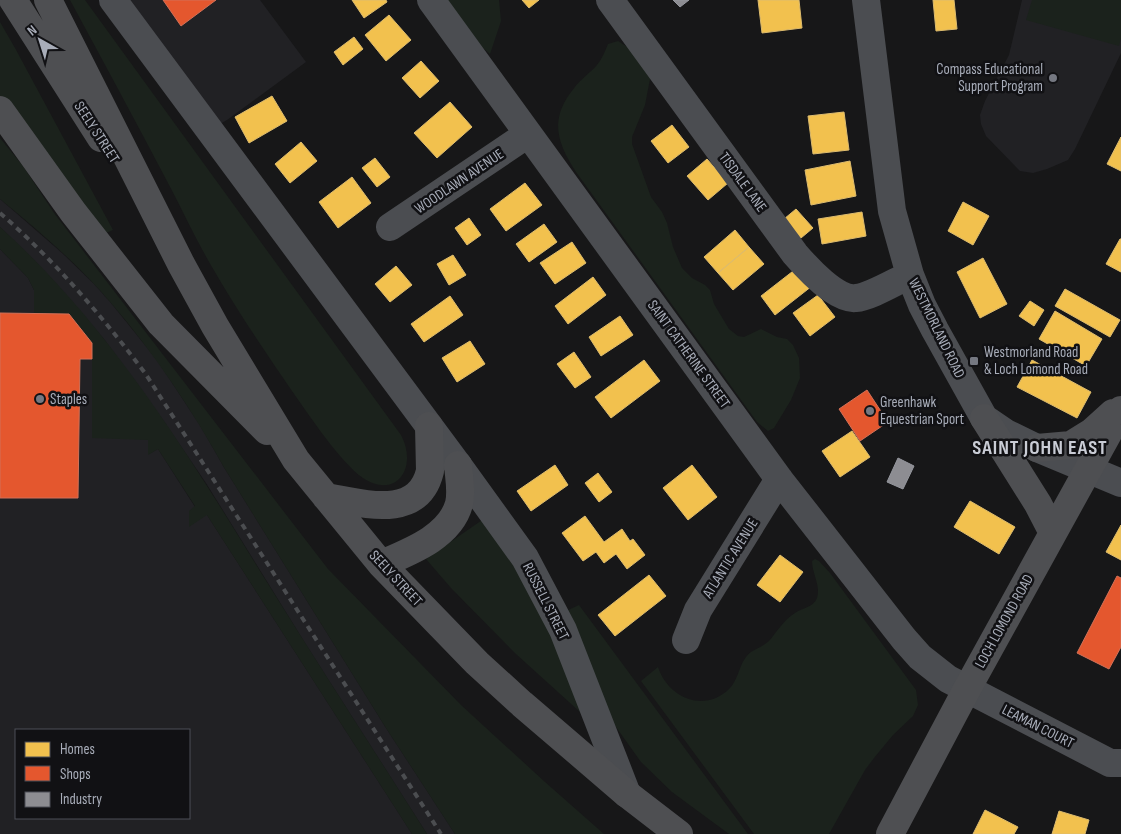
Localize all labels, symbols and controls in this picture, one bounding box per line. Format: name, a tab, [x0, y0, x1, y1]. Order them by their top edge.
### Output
north arrow	[15, 15, 65, 65]
text: N	[24, 21, 40, 39]
place label: Compass Educational Support Program	[936, 60, 1043, 96]
marker: Compass Educational Support Program	[1047, 72, 1059, 84]
street label: SEELY STREET	[70, 98, 124, 167]
street label: WOODLAWN AVENUE	[411, 145, 508, 218]
street label: TISDALE LANE	[715, 149, 771, 216]
street label: WESTMORLAND ROAD	[904, 275, 969, 381]
street label: SAINT CATHERINE STREET	[643, 297, 734, 412]
place label: Westmorland Road & Loch Lomond Road	[984, 343, 1088, 379]
marker: Westmorland Road & Loch Lomond Road	[968, 355, 980, 367]
place label: Staples	[50, 390, 87, 409]
marker: Staples	[34, 393, 46, 405]
place label: Greenhawk Equestrian Sport	[880, 393, 965, 429]
marker: Greenhawk Equestrian Sport	[864, 405, 876, 417]
district label: SAINT JOHN EAST	[972, 436, 1108, 460]
street label: ATLANTIC AVENUE	[698, 515, 762, 603]
street label: SEELY STREET	[365, 546, 426, 610]
street label: RUSSELL STREET	[518, 559, 573, 643]
street label: LOCH LOMOND ROAD	[971, 571, 1038, 671]
street label: LEAMAN COURT	[999, 700, 1077, 753]
legend	[15, 729, 190, 819]
text: Homes	[60, 740, 95, 759]
text: Shops	[60, 765, 91, 784]
text: Industry	[60, 790, 102, 809]

